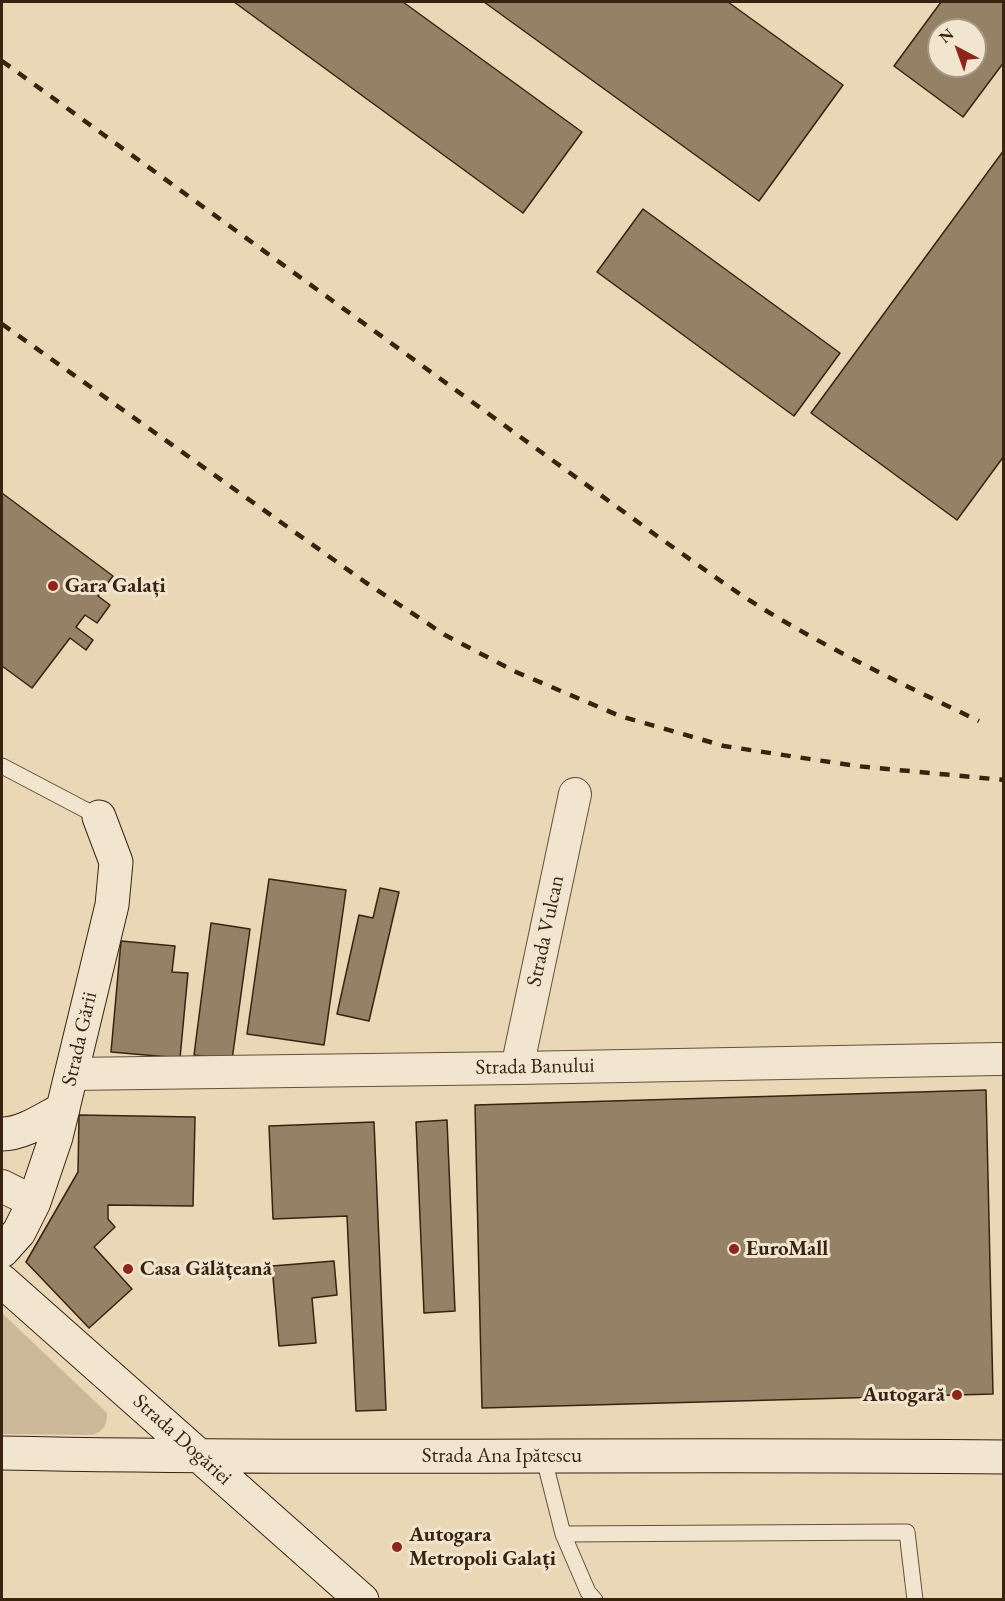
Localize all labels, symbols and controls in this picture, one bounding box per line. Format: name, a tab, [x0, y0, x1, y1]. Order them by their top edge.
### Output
north arrow	[927, 18, 987, 78]
text: N	[934, 23, 958, 48]
place label: Gara Galați	[65, 573, 166, 599]
marker: Gara Galați	[46, 579, 60, 593]
street label: Strada Vulcan	[522, 873, 570, 989]
street label: Strada Gării	[57, 989, 103, 1089]
street label: Strada Banului	[475, 1053, 595, 1081]
place label: EuroMall	[746, 1236, 828, 1262]
marker: EuroMall	[727, 1242, 741, 1256]
place label: Casa Gălățeană	[140, 1256, 272, 1282]
marker: Casa Gălățeană	[121, 1262, 135, 1276]
place label: Autogară	[863, 1382, 945, 1408]
marker: Autogară	[950, 1388, 964, 1402]
street label: Strada Dogăriei	[127, 1389, 237, 1491]
street label: Strada Ana Ipătescu	[422, 1443, 582, 1469]
place label: Autogara Metropoli Galați	[409, 1522, 556, 1572]
marker: Autogara Metropoli Galați	[390, 1540, 404, 1554]

